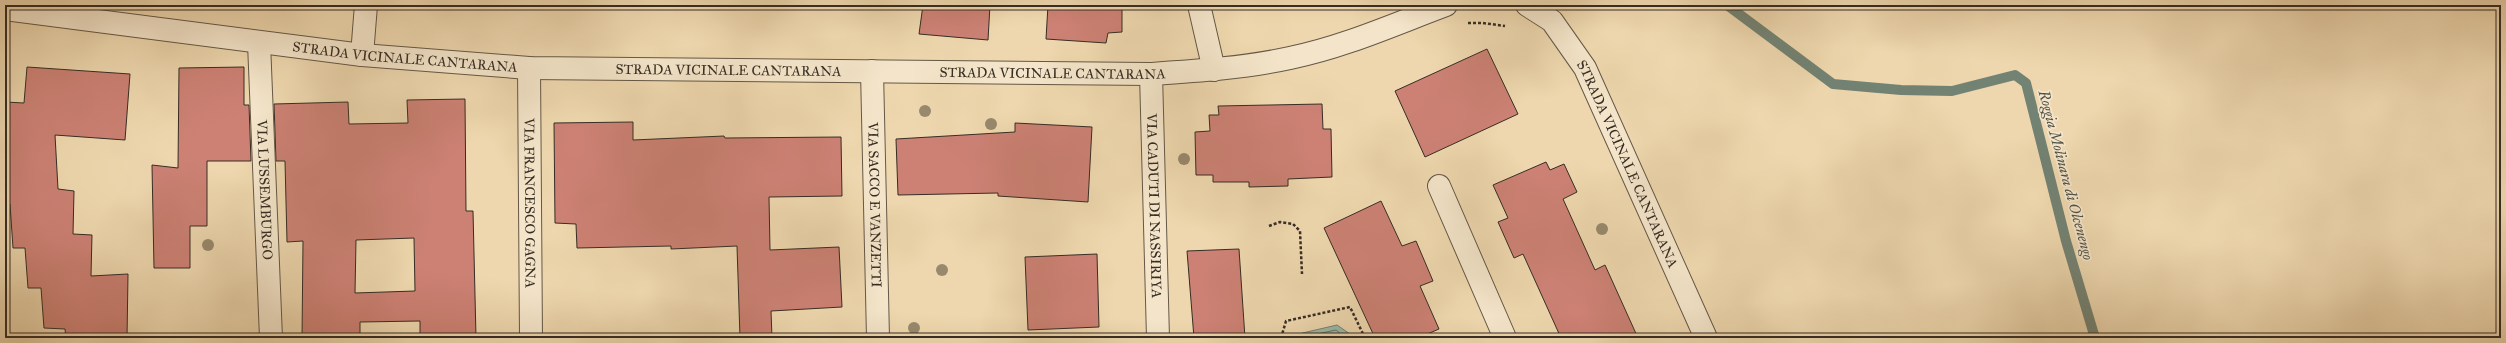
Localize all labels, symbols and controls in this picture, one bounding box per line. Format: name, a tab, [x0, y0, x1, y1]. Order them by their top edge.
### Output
street label: STRADA VICINALE CANTARANA	[291, 38, 519, 76]
street label: STRADA VICINALE CANTARANA	[1573, 56, 1682, 271]
street label: STRADA VICINALE CANTARANA	[615, 60, 842, 80]
street label: STRADA VICINALE CANTARANA	[939, 63, 1167, 83]
water label: Roggia Molinara di Olcenengo	[2034, 87, 2097, 262]
street label: VIA CADUTI DI NASSIRIYA	[1144, 112, 1165, 299]
street label: VIA FRANCESCO GAGNA	[521, 117, 539, 289]
street label: VIA LUSSEMBURGO	[254, 118, 276, 260]
street label: VIA SACCO E VANZETTI	[865, 121, 885, 288]

